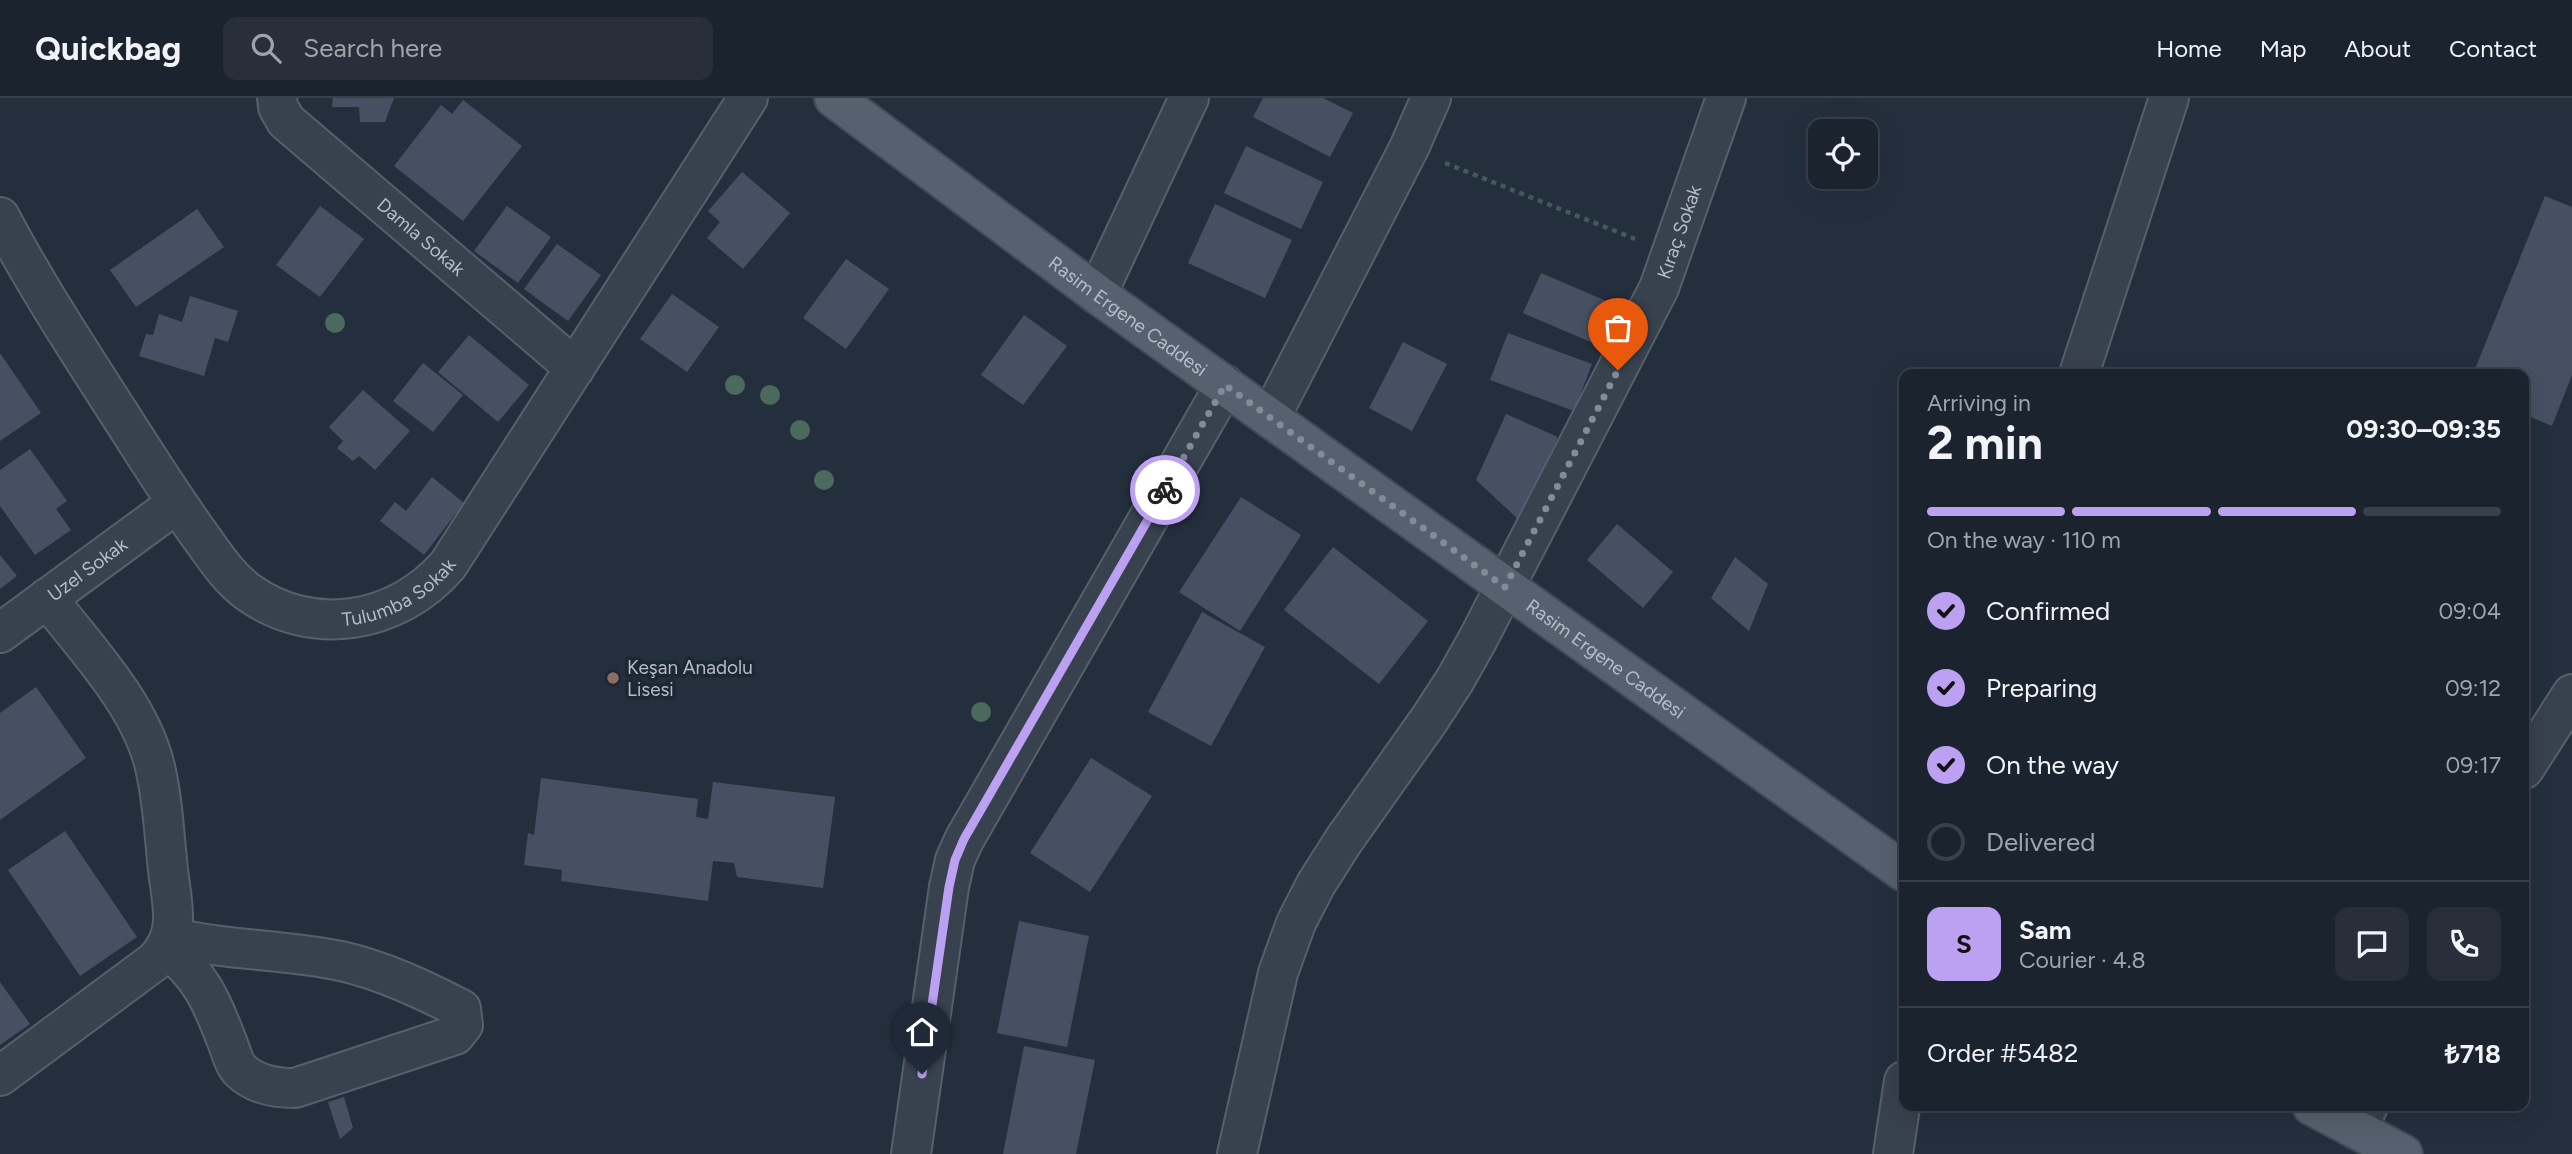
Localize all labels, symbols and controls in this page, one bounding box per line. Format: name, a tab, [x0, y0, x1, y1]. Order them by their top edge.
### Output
search box	[223, 17, 713, 80]
text: Quickbag	[35, 29, 181, 68]
icon: search	[247, 29, 285, 67]
text: Search here	[303, 32, 442, 64]
text: Home	[2156, 34, 2222, 63]
text: Map	[2260, 34, 2306, 63]
text: About	[2344, 34, 2411, 63]
text: Contact	[2449, 34, 2537, 63]
map controls	[1808, 119, 1878, 189]
button: locate	[1808, 119, 1878, 189]
street label: Kıraç Sokak	[1652, 181, 1706, 282]
street label: Damla Sokak	[373, 193, 470, 281]
street label: Rasim Ergene Caddesi	[1044, 251, 1212, 381]
pin	[1588, 298, 1648, 370]
icon: bag	[1599, 309, 1637, 347]
text: Arriving in	[1927, 389, 2031, 417]
text: 09:30–09:35	[2346, 413, 2501, 445]
text: 2 min	[1927, 415, 2043, 471]
courier	[1130, 455, 1200, 525]
icon: bike	[1146, 471, 1184, 509]
text: On the way · 110 m	[1927, 526, 2121, 554]
street label: Uzel Sokak	[43, 532, 132, 606]
street label: Tulumba Sokak	[341, 554, 461, 631]
icon: check	[1927, 592, 1965, 630]
street label: Rasim Ergene Caddesi	[1522, 594, 1690, 723]
text: Confirmed	[1986, 595, 2110, 627]
text: 09:04	[2438, 597, 2501, 625]
place label: Keşan Anadolu Lisesi	[627, 656, 753, 701]
icon: check	[1927, 669, 1965, 707]
marker: Keşan Anadolu Lisesi	[605, 670, 621, 686]
text: Preparing	[1986, 672, 2097, 704]
text: 09:12	[2445, 674, 2501, 702]
icon: check	[1927, 746, 1965, 784]
text: On the way	[1986, 749, 2119, 781]
text: 09:17	[2446, 751, 2501, 779]
text: Delivered	[1986, 826, 2095, 858]
button: chat	[2335, 907, 2409, 981]
button: phone	[2427, 907, 2501, 981]
text: Sam	[2019, 914, 2071, 946]
text: S	[1956, 928, 1972, 960]
text: Courier · 4.8	[2019, 946, 2146, 974]
pin	[892, 1002, 952, 1074]
icon: home	[903, 1013, 941, 1051]
text: Order #5482	[1927, 1037, 2079, 1069]
text: ₺718	[2445, 1038, 2501, 1070]

